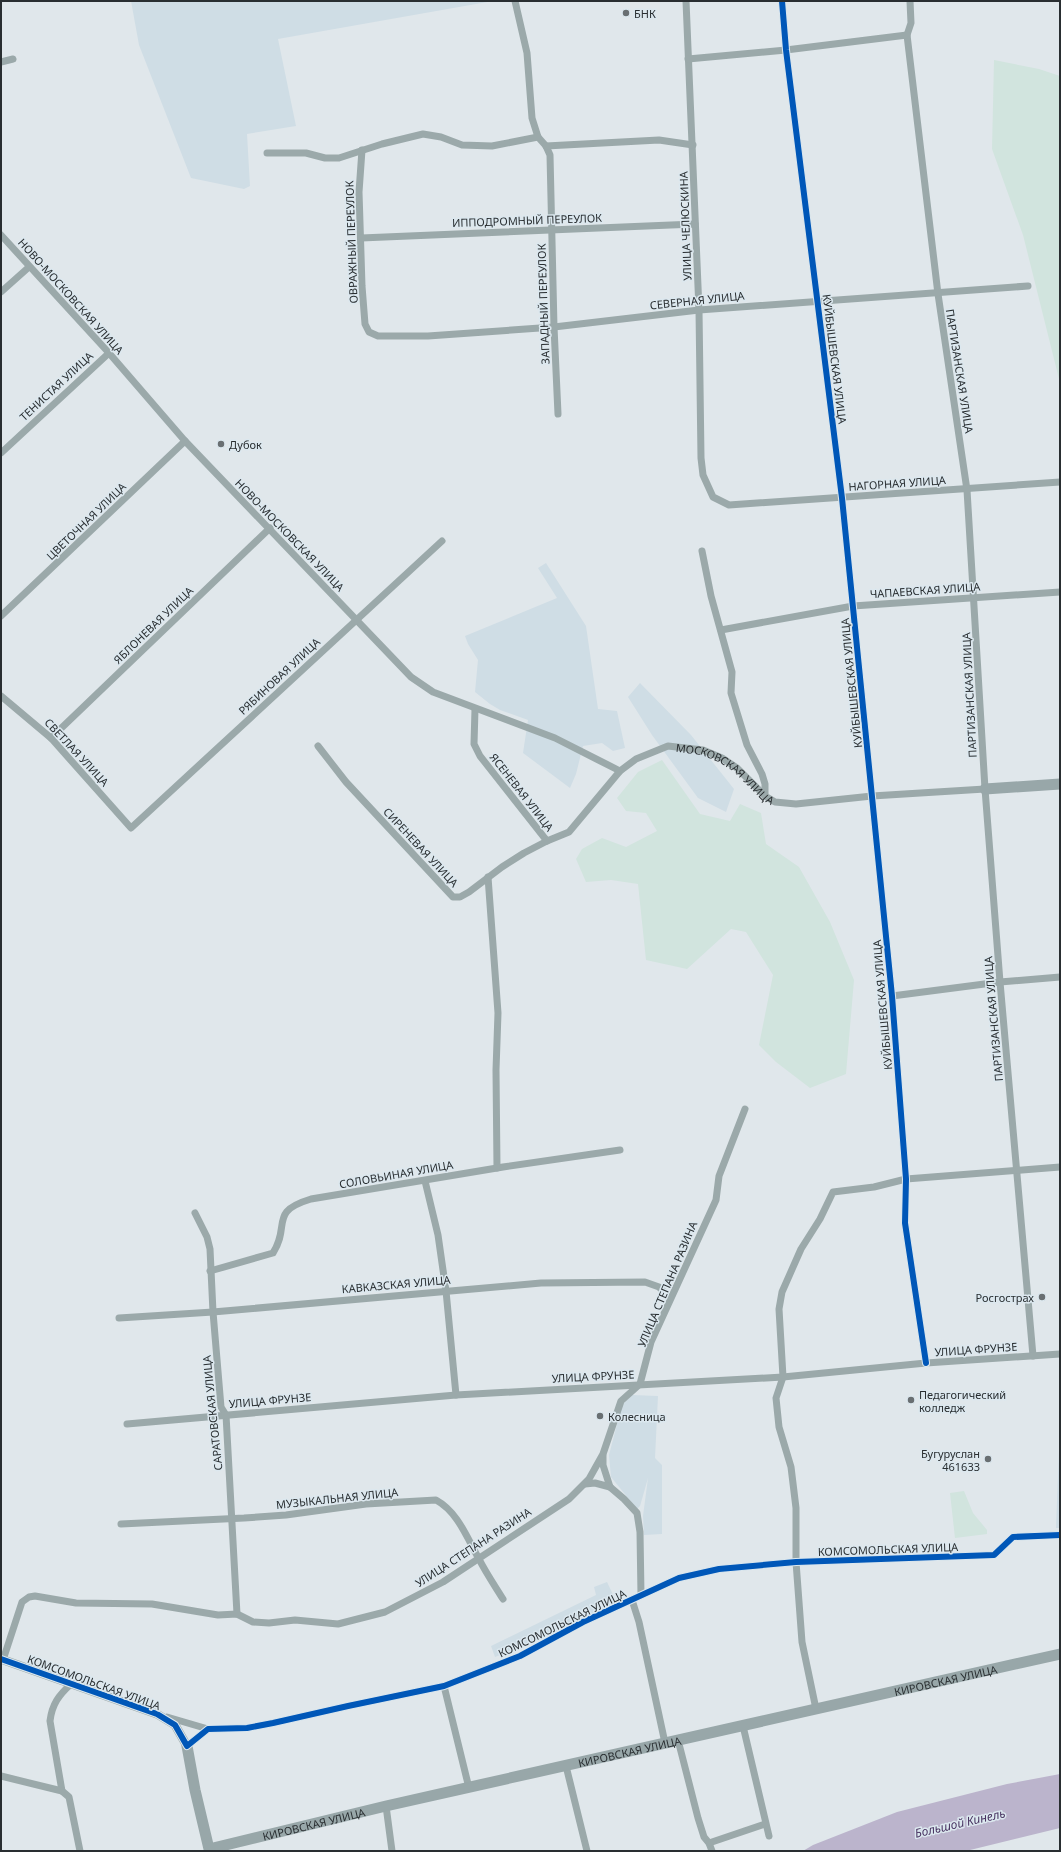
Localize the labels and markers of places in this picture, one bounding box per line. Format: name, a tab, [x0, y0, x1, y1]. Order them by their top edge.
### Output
place label: БНК	[634, 6, 656, 21]
marker: БНК	[621, 8, 631, 18]
place label: Дубок	[229, 437, 262, 452]
marker: Дубок	[216, 439, 226, 449]
place label: Росгострах	[976, 1290, 1034, 1305]
marker: Росгострах	[1037, 1292, 1047, 1302]
place label: Педагогический колледж	[919, 1387, 1006, 1415]
marker: Педагогический колледж	[906, 1395, 916, 1405]
place label: Колесница	[608, 1409, 666, 1424]
marker: Колесница	[595, 1411, 605, 1421]
place label: Бугуруслан 461633	[921, 1446, 980, 1474]
marker: Бугуруслан 461633	[983, 1454, 993, 1464]

